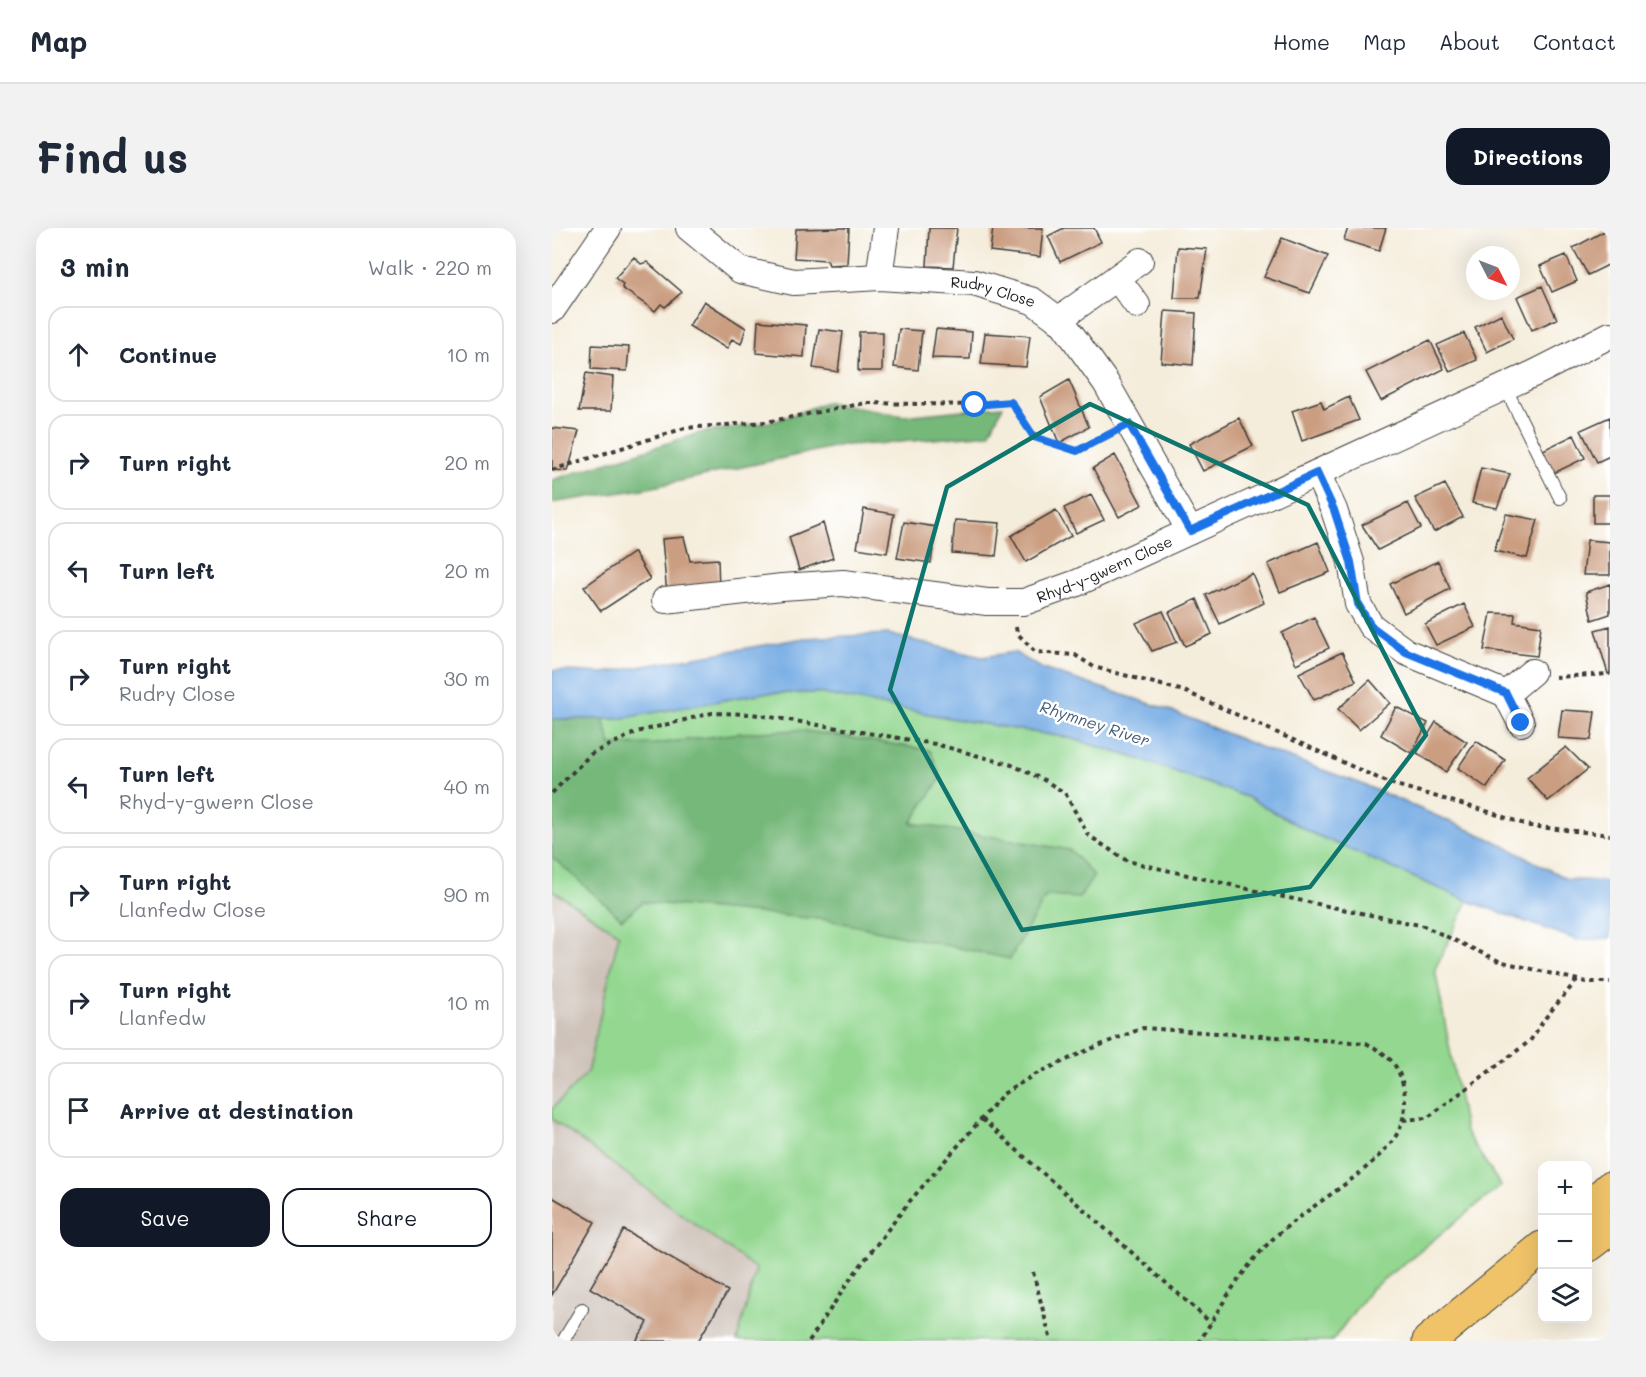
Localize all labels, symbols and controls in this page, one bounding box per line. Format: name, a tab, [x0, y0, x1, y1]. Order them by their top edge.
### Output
text: Map	[30, 23, 87, 59]
text: Home	[1273, 28, 1330, 55]
text: Map	[1363, 28, 1406, 55]
text: About	[1439, 28, 1500, 55]
text: Contact	[1533, 28, 1616, 55]
button: Directions	[1446, 128, 1610, 185]
text: Find us	[36, 129, 188, 184]
north arrow	[1466, 246, 1520, 300]
text: 3 min	[60, 250, 129, 284]
text: Walk · 220 m	[368, 254, 492, 280]
street label: Rudry Close	[950, 272, 1038, 311]
icon: ahead	[62, 338, 95, 371]
text: Continue	[119, 340, 217, 369]
text: 10 m	[446, 341, 490, 367]
route start	[961, 391, 987, 417]
icon: right	[62, 446, 95, 479]
text: Turn right	[119, 448, 231, 477]
text: 20 m	[444, 449, 490, 475]
street label: Rhyd-y-gwern Close	[1034, 531, 1175, 607]
icon: left	[62, 554, 95, 587]
text: Turn left	[119, 556, 215, 585]
text: 20 m	[444, 557, 490, 583]
text: Turn right	[119, 651, 231, 680]
icon: right	[62, 662, 95, 695]
text: 30 m	[444, 665, 490, 691]
text: Rudry Close	[119, 680, 236, 706]
water label: Rhymney River	[1037, 695, 1153, 751]
route end	[1507, 709, 1533, 735]
text: Turn left	[119, 759, 215, 788]
icon: left	[62, 770, 95, 803]
text: 40 m	[444, 773, 490, 799]
text: Rhyd-y-gwern Close	[119, 788, 314, 814]
text: Turn right	[119, 867, 231, 896]
icon: right	[62, 878, 95, 911]
text: 90 m	[444, 881, 490, 907]
text: Llanfedw Close	[119, 896, 266, 922]
text: Turn right	[119, 975, 231, 1004]
icon: right	[62, 986, 95, 1019]
text: 10 m	[446, 989, 490, 1015]
text: Llanfedw	[119, 1004, 206, 1030]
icon: arrive	[62, 1094, 95, 1127]
text: Arrive at destination	[119, 1096, 354, 1125]
map controls	[1538, 1161, 1592, 1323]
button: +	[1538, 1161, 1592, 1215]
button: Save	[60, 1188, 270, 1247]
button: Share	[282, 1188, 492, 1247]
button: −	[1538, 1215, 1592, 1269]
button: layers	[1538, 1269, 1592, 1323]

